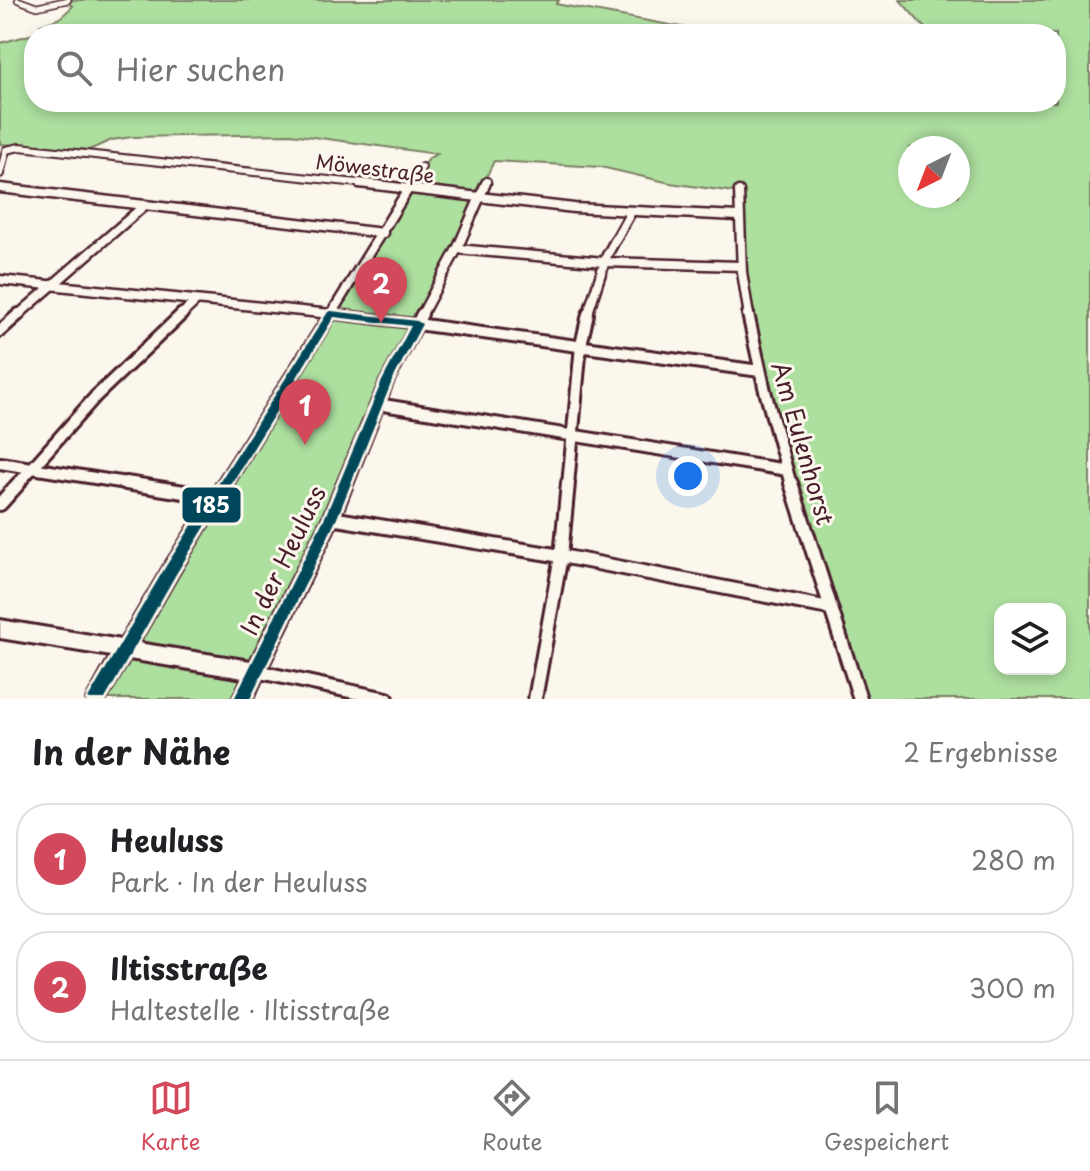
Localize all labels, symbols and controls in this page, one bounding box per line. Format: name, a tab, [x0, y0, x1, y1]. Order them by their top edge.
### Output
search box	[24, 24, 1066, 112]
icon: search	[52, 46, 96, 90]
text: Hier suchen	[116, 46, 285, 91]
north arrow	[898, 136, 970, 208]
street label: Möwestraße	[314, 146, 436, 190]
pin: 2	[355, 257, 407, 323]
street label: Am Eulenhorst	[763, 357, 845, 529]
pin: 1	[279, 379, 331, 445]
your location	[668, 456, 708, 496]
street label: In der Heuluss	[230, 479, 334, 641]
line badge: 185	[181, 486, 242, 524]
text: 185	[192, 487, 230, 520]
map controls	[994, 603, 1066, 675]
button: layers	[994, 603, 1066, 675]
text: In der Nähe	[32, 725, 230, 777]
text: 2 Ergebnisse	[903, 732, 1058, 771]
text: Heuluss	[110, 817, 224, 862]
text: 1	[54, 840, 66, 879]
text: 280 m	[971, 840, 1056, 879]
text: Park · In der Heuluss	[110, 862, 368, 901]
text: Iltisstraße	[110, 945, 268, 990]
text: 2	[51, 968, 69, 1007]
text: 300 m	[969, 968, 1056, 1007]
text: Haltestelle · Iltisstraße	[110, 990, 390, 1029]
tab: Karte	[141, 1076, 200, 1157]
tab: Route	[482, 1076, 542, 1157]
tab: Gespeichert	[824, 1076, 949, 1157]

